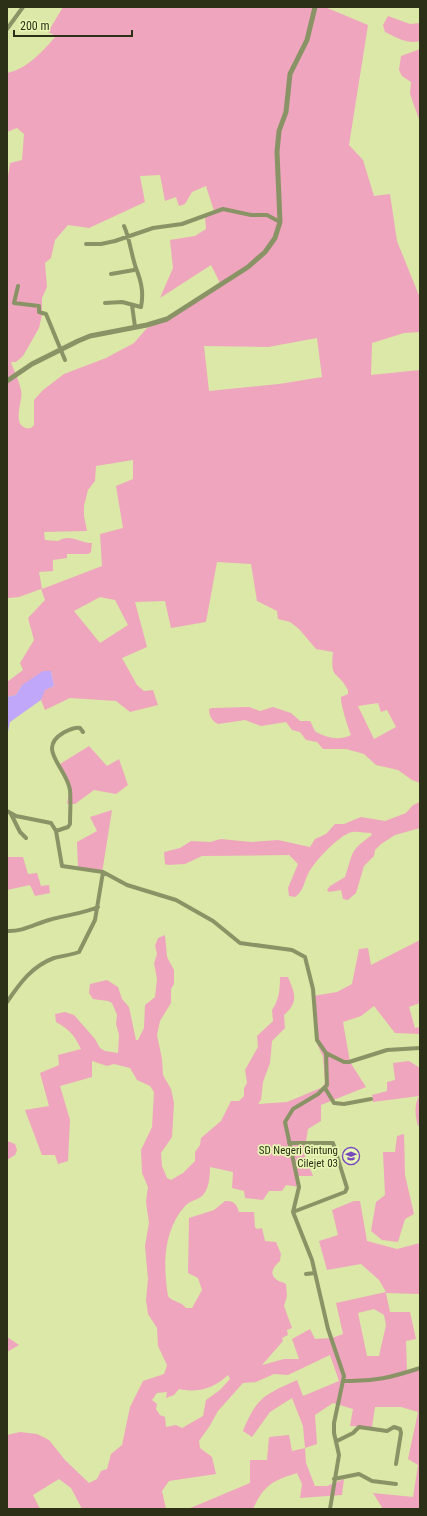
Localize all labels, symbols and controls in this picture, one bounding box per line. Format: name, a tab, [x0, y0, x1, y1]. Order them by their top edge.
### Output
scale bar	[14, 12, 132, 38]
text: 200 m	[20, 19, 50, 33]
place label: SD Negeri Gintung Cilejet 03	[259, 1144, 338, 1170]
school or university icon: SD Negeri Gintung Cilejet 03	[341, 1146, 361, 1166]

